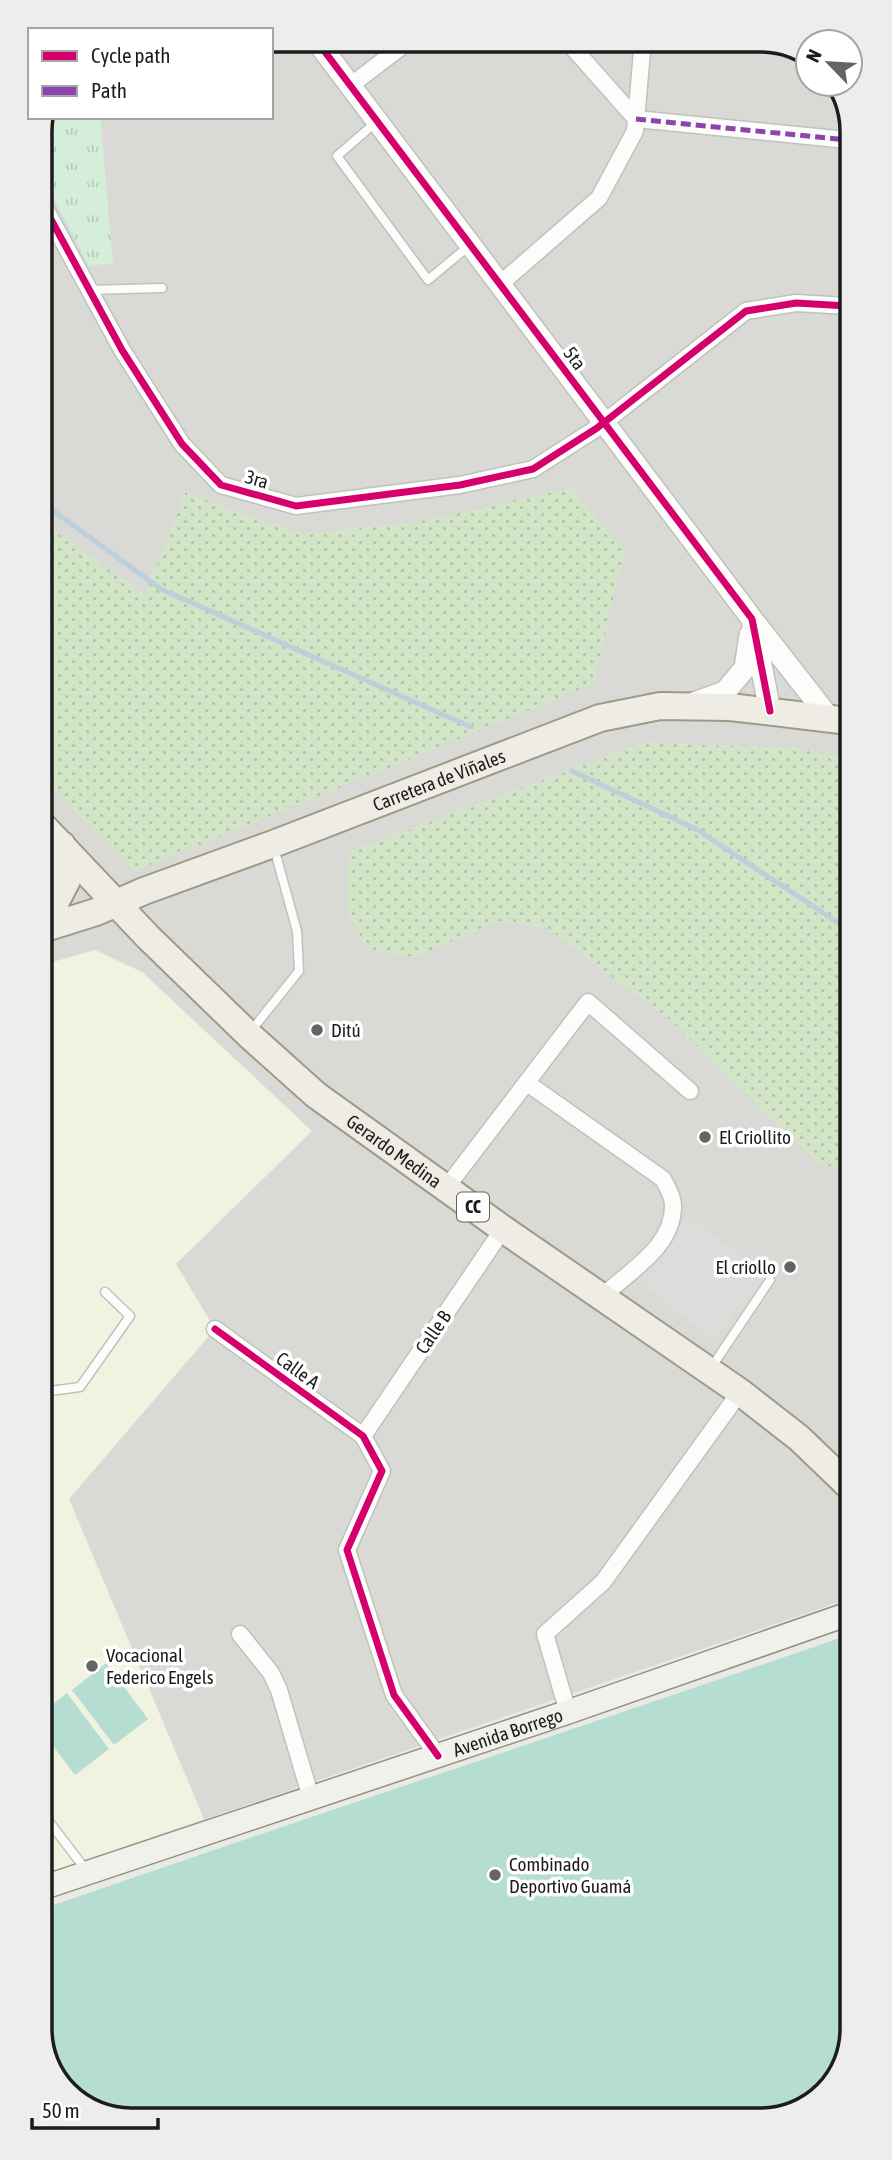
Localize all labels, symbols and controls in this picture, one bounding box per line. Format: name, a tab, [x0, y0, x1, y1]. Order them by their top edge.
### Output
legend	[28, 28, 273, 119]
north arrow	[794, 28, 864, 98]
text: Cycle path	[91, 43, 170, 67]
text: N	[801, 46, 826, 66]
text: Path	[91, 78, 127, 102]
street label: 5ta	[559, 342, 591, 374]
street label: 3ra	[243, 465, 271, 493]
street label: Carretera de Viñales	[369, 745, 508, 816]
place label: Ditú	[331, 1019, 361, 1041]
marker: Ditú	[309, 1022, 325, 1038]
street label: Gerardo Medina	[342, 1110, 446, 1192]
place label: El Criollito	[719, 1126, 791, 1148]
marker: El Criollito	[697, 1129, 713, 1145]
road number: CC	[457, 1192, 489, 1222]
place label: El criollo	[716, 1256, 776, 1278]
marker: El criollo	[782, 1259, 798, 1275]
street label: Calle B	[411, 1306, 455, 1358]
street label: Calle A	[272, 1347, 324, 1393]
place label: Vocacional Federico Engels	[106, 1644, 214, 1688]
marker: Vocacional Federico Engels	[84, 1658, 100, 1674]
street label: Avenida Borrego	[450, 1704, 565, 1761]
place label: Combinado Deportivo Guamá	[509, 1853, 631, 1897]
marker: Combinado Deportivo Guamá	[487, 1867, 503, 1883]
scale bar	[32, 2086, 158, 2130]
text: 50 m	[42, 2098, 80, 2122]

